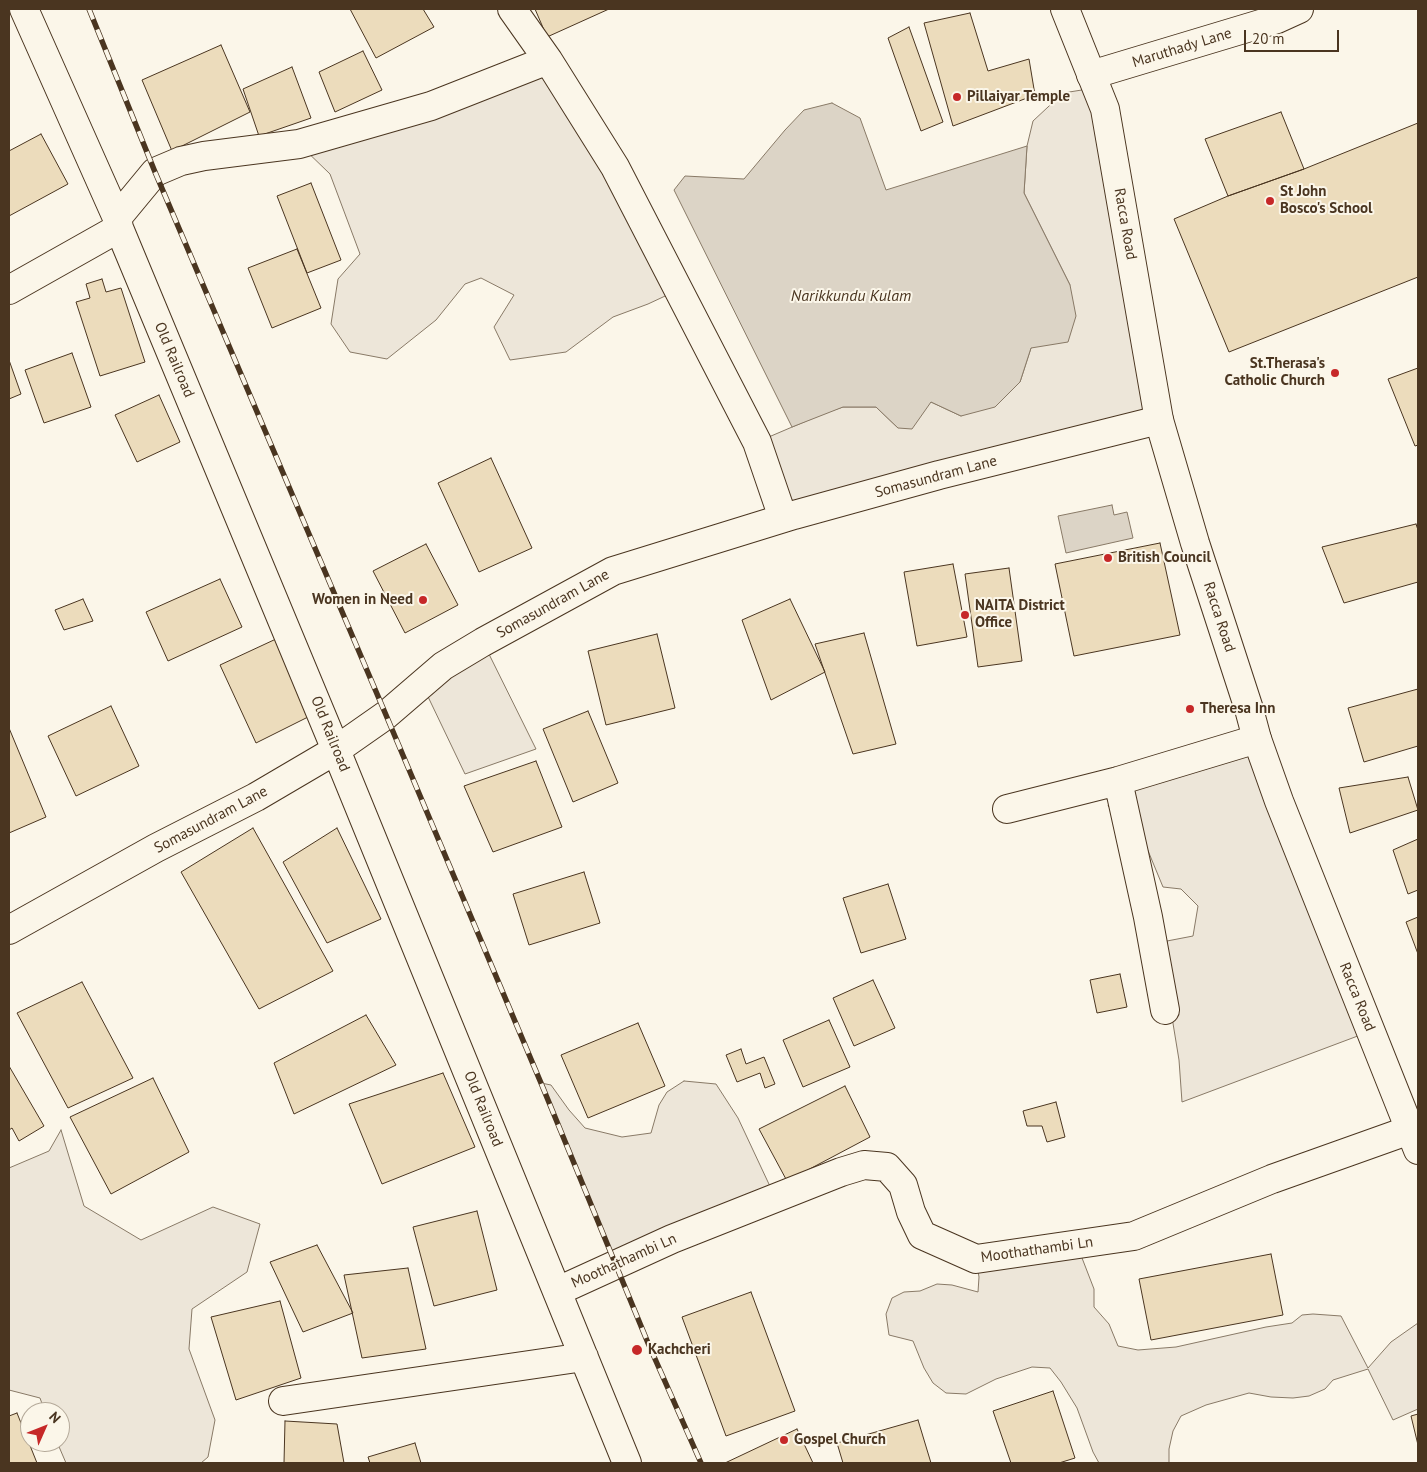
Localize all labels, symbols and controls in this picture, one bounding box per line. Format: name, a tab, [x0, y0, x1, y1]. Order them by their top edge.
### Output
scale bar	[1247, 20, 1342, 52]
street label: Maruthady Lane	[1130, 24, 1234, 72]
text: 20 m	[1252, 29, 1285, 48]
place label: Pillaiyar Temple	[967, 88, 1070, 106]
marker: Pillaiyar Temple	[951, 91, 963, 103]
place label: St John Bosco's School	[1280, 183, 1372, 218]
street label: Racca Road	[1110, 187, 1140, 261]
marker: St John Bosco's School	[1264, 195, 1276, 207]
water label: Narikkundu Kulam	[791, 286, 911, 306]
street label: Old Railroad	[150, 320, 198, 400]
place label: St.Therasa's Catholic Church	[1225, 355, 1325, 390]
marker: St.Therasa's Catholic Church	[1329, 367, 1341, 379]
street label: Somasundram Lane	[873, 452, 999, 502]
place label: British Council	[1118, 549, 1211, 567]
marker: British Council	[1102, 552, 1114, 564]
street label: Somasundram Lane	[494, 566, 612, 642]
street label: Racca Road	[1199, 580, 1239, 654]
place label: Women in Need	[312, 591, 413, 609]
marker: Women in Need	[417, 594, 429, 606]
place label: NAITA District Office	[975, 597, 1065, 632]
marker: NAITA District Office	[959, 609, 971, 621]
street label: Old Railroad	[307, 694, 353, 774]
place label: Theresa Inn	[1200, 700, 1275, 718]
marker: Theresa Inn	[1184, 703, 1196, 715]
street label: Somasundram Lane	[151, 783, 271, 857]
street label: Racca Road	[1335, 960, 1379, 1034]
street label: Old Railroad	[460, 1069, 506, 1149]
street label: Moothathambi Ln	[569, 1230, 679, 1292]
street label: Moothathambi Ln	[980, 1233, 1094, 1267]
place label: Kachcheri	[648, 1341, 711, 1359]
marker: Kachcheri	[630, 1343, 644, 1357]
north arrow	[20, 1402, 70, 1452]
text: N	[45, 1408, 65, 1427]
place label: Gospel Church	[794, 1431, 886, 1449]
marker: Gospel Church	[778, 1434, 790, 1446]

